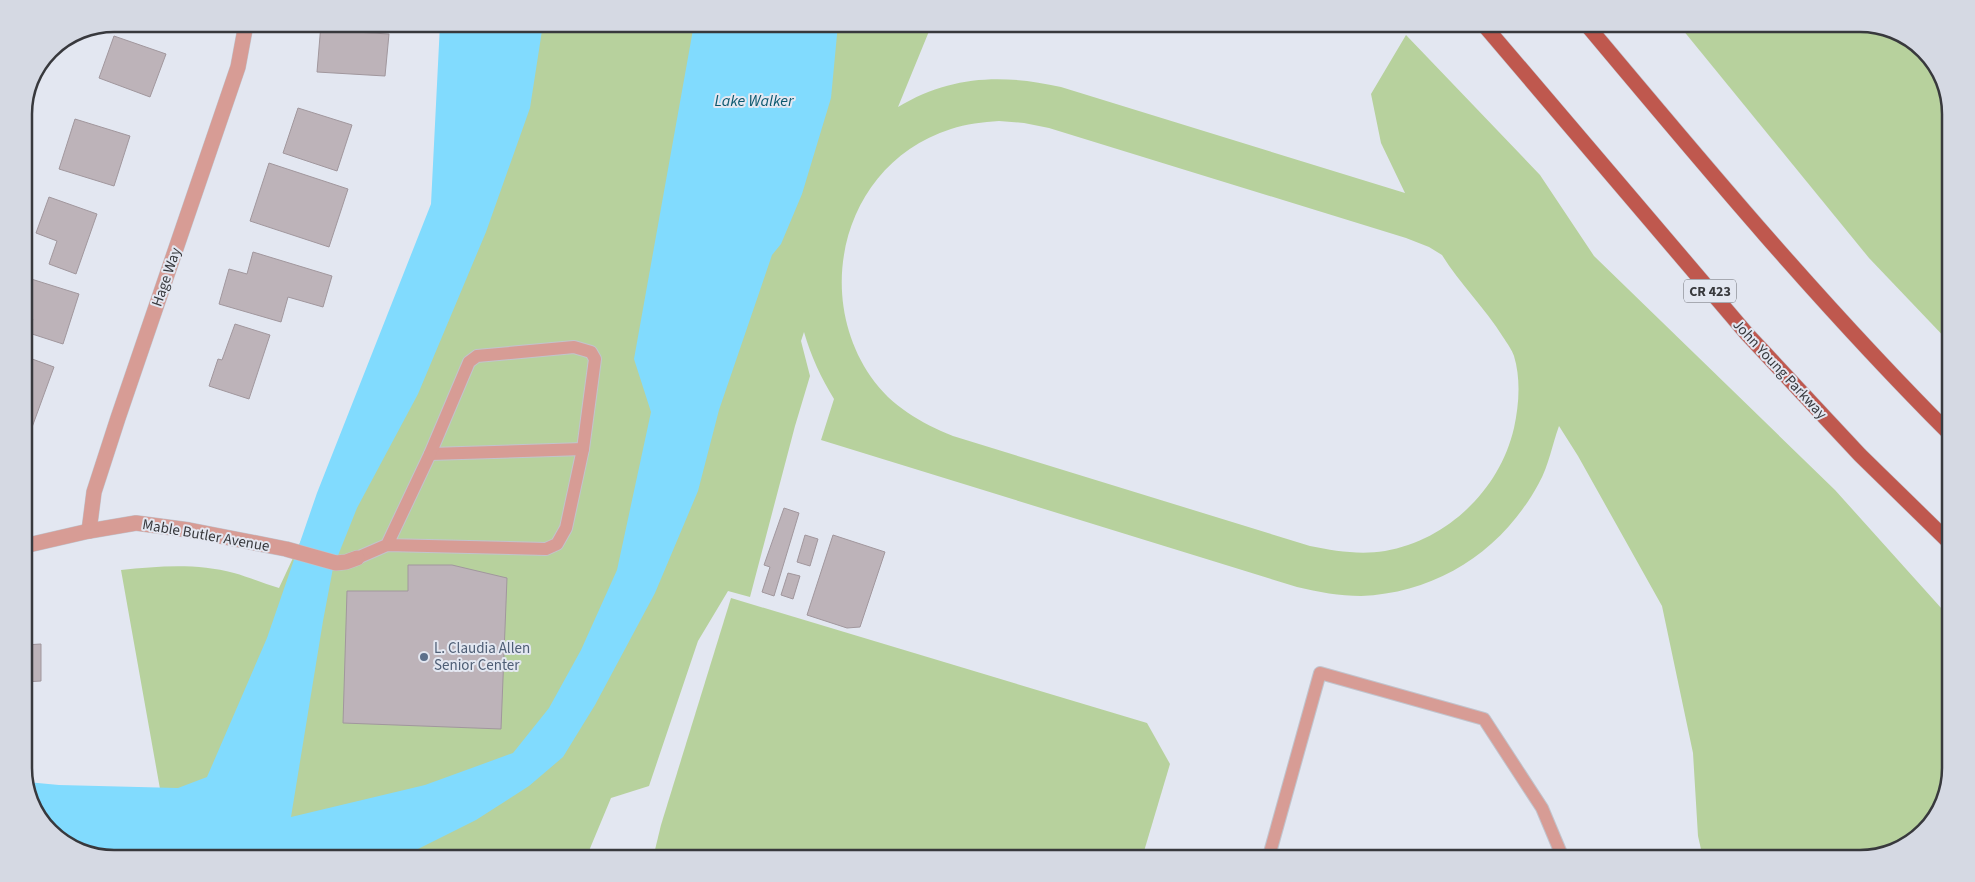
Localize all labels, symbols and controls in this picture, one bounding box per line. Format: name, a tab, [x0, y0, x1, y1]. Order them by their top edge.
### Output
water label: Lake Walker	[715, 90, 795, 112]
street label: Hage Way	[147, 245, 186, 310]
road number: CR 423	[1684, 280, 1736, 302]
street label: John Young Parkway	[1728, 315, 1831, 424]
street label: Mable Butler Avenue	[141, 514, 271, 557]
place label: L. Claudia Allen Senior Center	[434, 638, 530, 676]
marker: L. Claudia Allen Senior Center	[418, 651, 430, 663]

